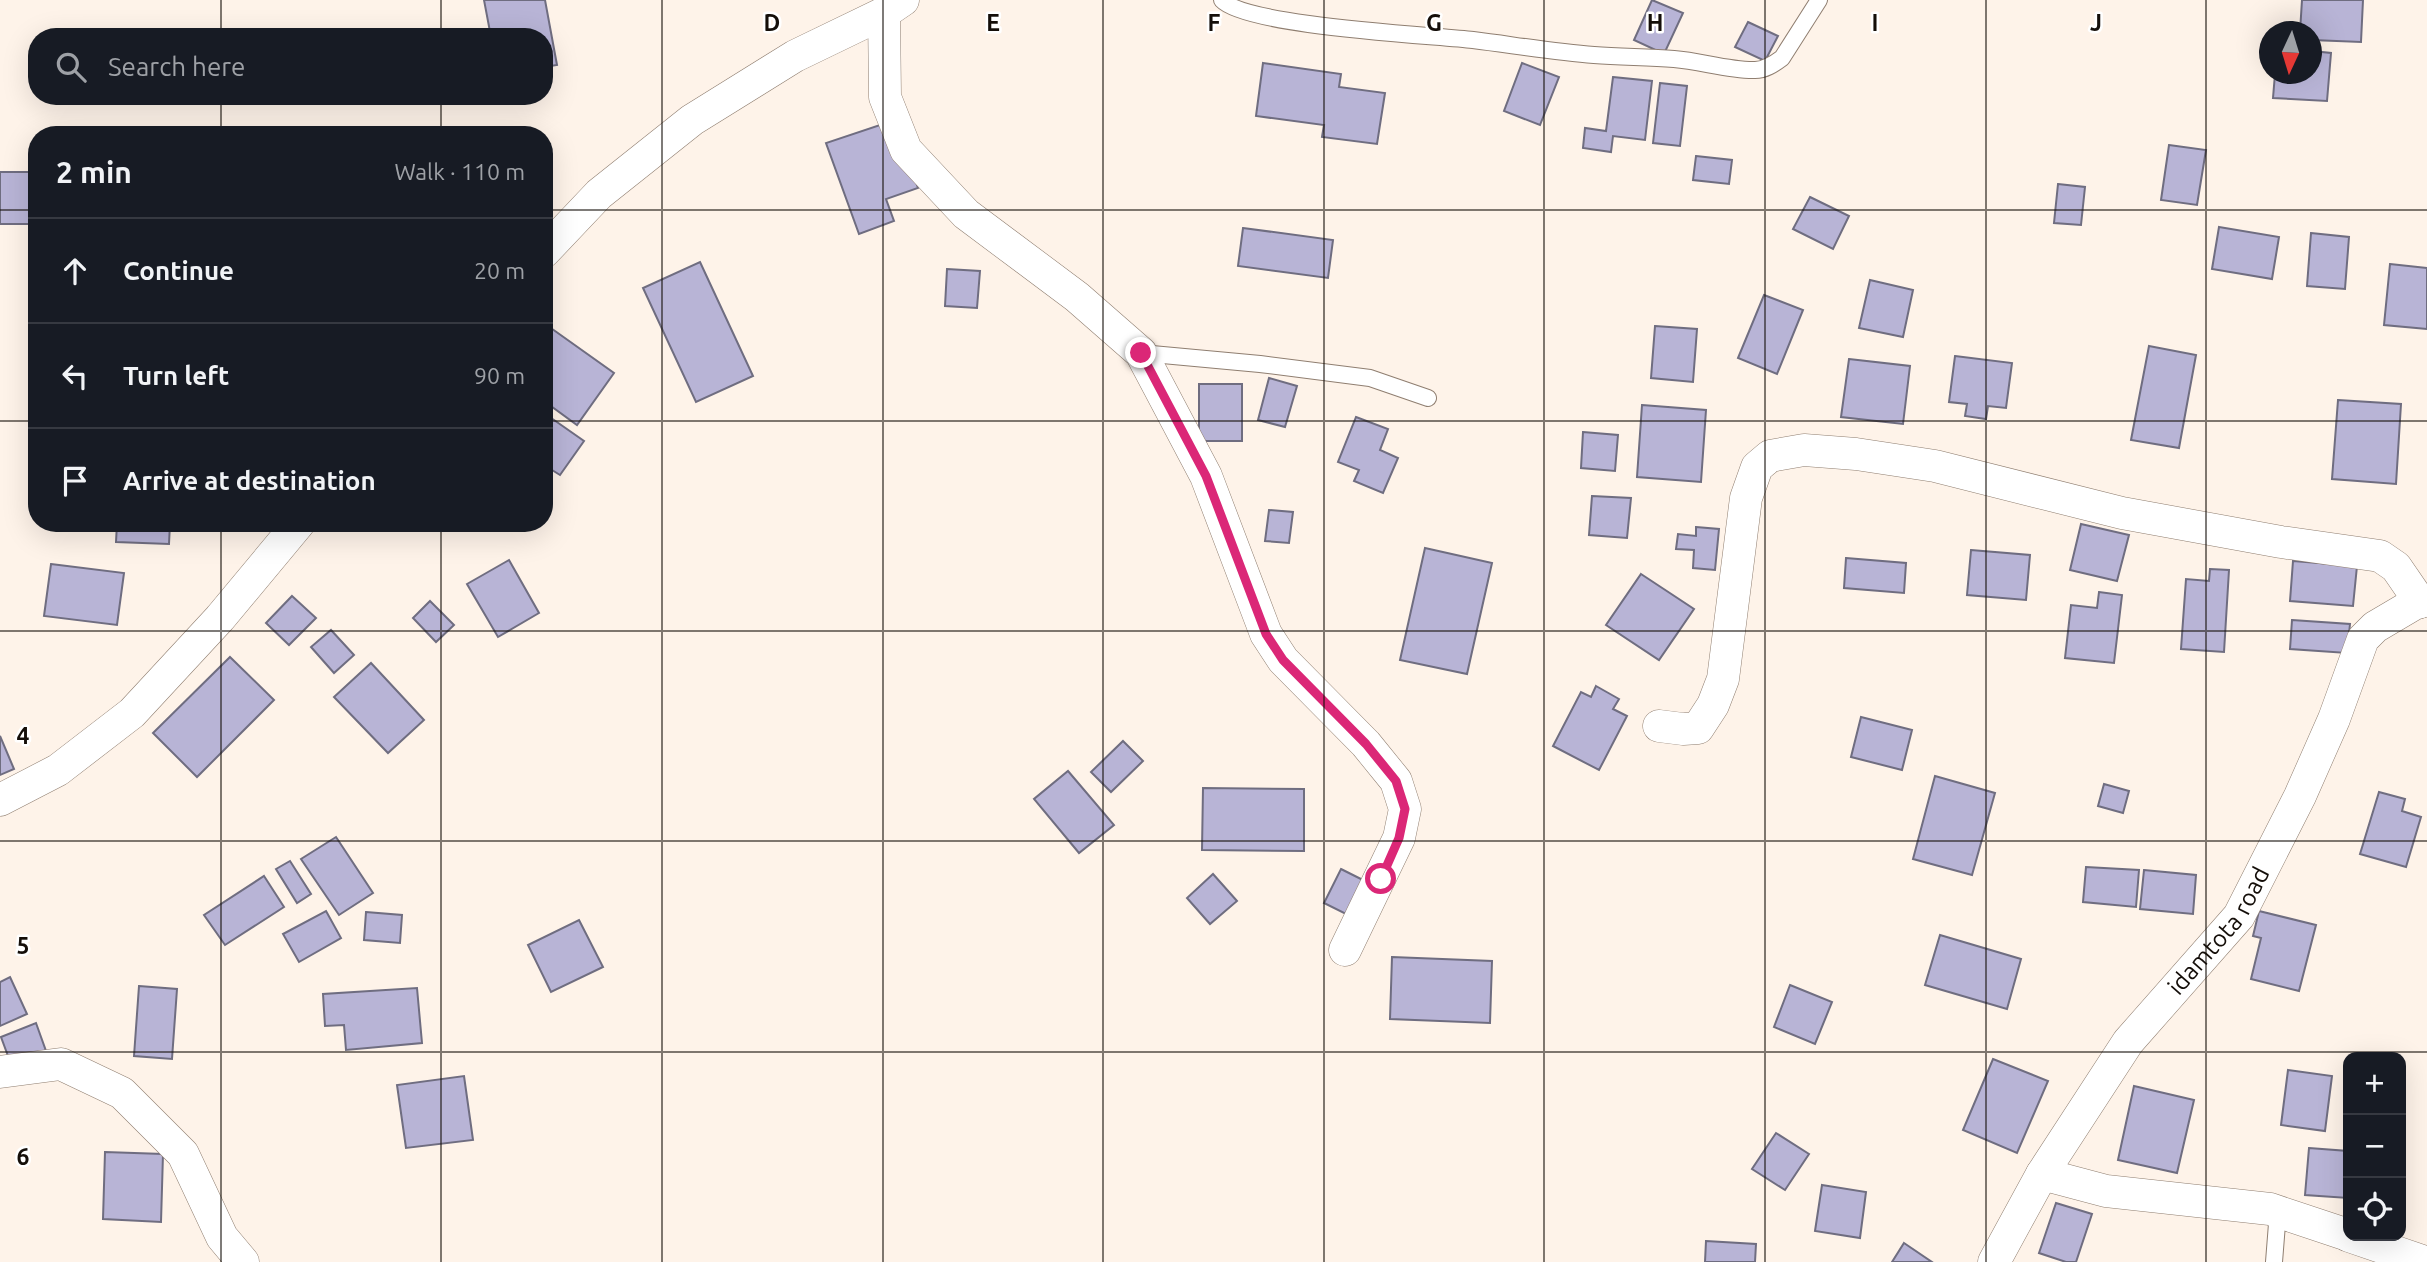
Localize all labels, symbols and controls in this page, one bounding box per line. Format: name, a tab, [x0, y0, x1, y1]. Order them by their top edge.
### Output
text: D	[764, 10, 780, 35]
text: E	[986, 10, 1000, 35]
text: F	[1208, 10, 1221, 35]
text: G	[1426, 10, 1442, 35]
text: H	[1647, 10, 1663, 35]
text: I	[1872, 10, 1878, 35]
text: J	[2090, 10, 2102, 35]
north arrow	[2259, 21, 2322, 84]
search box	[28, 28, 553, 105]
icon: search	[52, 48, 90, 86]
text: Search here	[108, 52, 245, 81]
text: 2 min	[56, 155, 132, 189]
text: Walk · 110 m	[394, 159, 525, 184]
icon: ahead	[56, 252, 94, 290]
text: Continue	[123, 256, 234, 285]
text: 20 m	[474, 258, 525, 283]
route end	[1125, 337, 1156, 368]
icon: left	[56, 357, 94, 395]
text: Turn left	[123, 361, 229, 390]
text: 90 m	[474, 363, 525, 388]
icon: arrive	[56, 462, 94, 500]
text: Arrive at destination	[123, 466, 376, 495]
text: 4	[17, 723, 30, 748]
route start	[1365, 863, 1396, 894]
street label: idamtota road	[2162, 863, 2275, 1000]
text: 5	[17, 933, 29, 958]
map controls	[2343, 1052, 2406, 1241]
button: +	[2343, 1052, 2406, 1115]
button: −	[2343, 1115, 2406, 1178]
text: 6	[17, 1144, 30, 1169]
button: locate	[2343, 1178, 2406, 1241]

